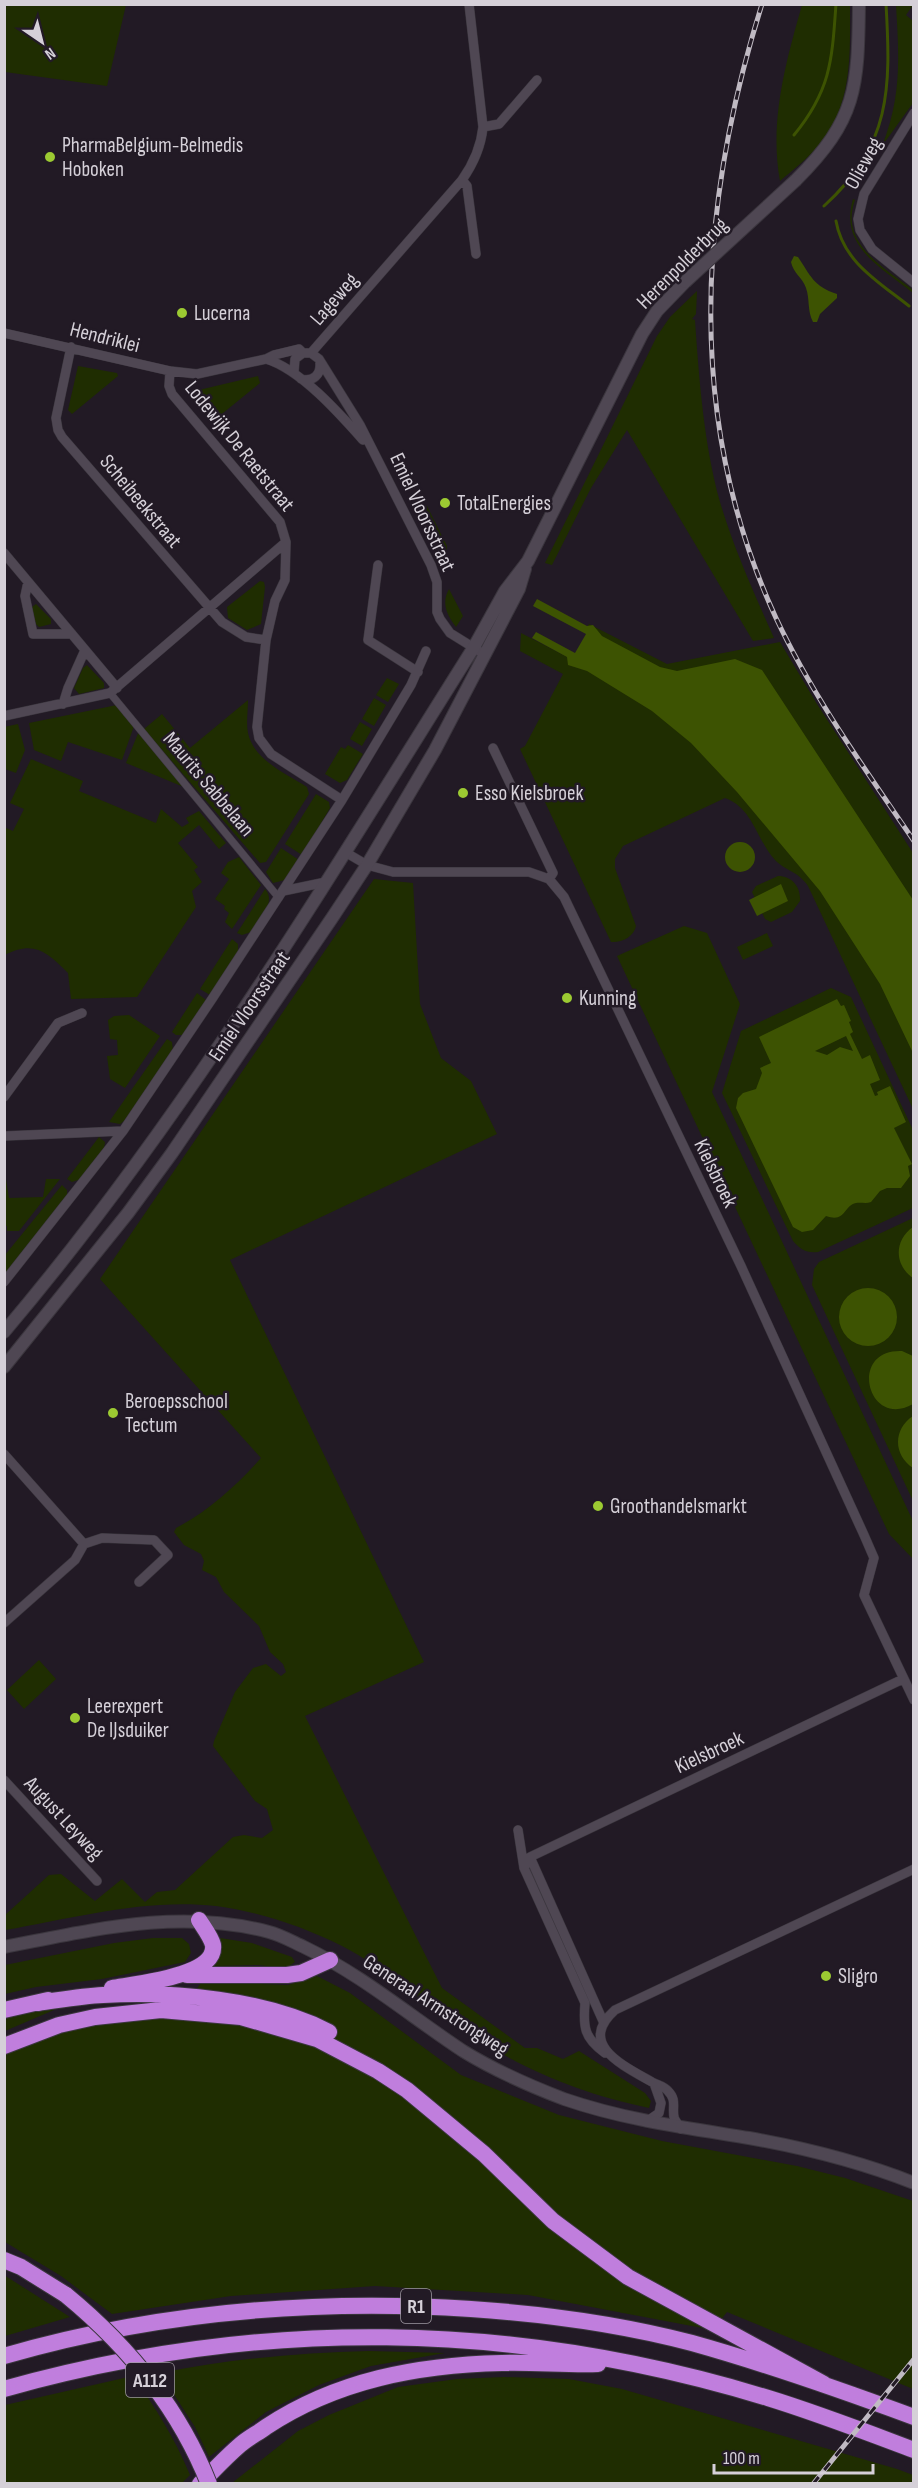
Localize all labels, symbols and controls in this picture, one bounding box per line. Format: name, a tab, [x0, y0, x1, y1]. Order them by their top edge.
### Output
north arrow	[12, 12, 72, 72]
text: N	[41, 43, 59, 63]
place label: PharmaBelgium-Belmedis Hoboken	[62, 133, 243, 182]
street label: Olieweg	[839, 133, 888, 194]
marker: PharmaBelgium-Belmedis Hoboken	[43, 150, 57, 164]
street label: Herenpolderbrug	[632, 213, 733, 314]
street label: Lageweg	[305, 268, 364, 331]
place label: Lucerna	[194, 301, 250, 326]
marker: Lucerna	[175, 306, 189, 320]
street label: Hendriklei	[67, 317, 142, 358]
street label: Lodewijk De Raetstraat	[179, 376, 300, 517]
street label: Emiel Vloorsstraat	[384, 449, 461, 575]
street label: Scheibeekstraat	[94, 450, 187, 553]
place label: TotalEnergies	[457, 491, 551, 516]
marker: TotalEnergies	[438, 496, 452, 510]
street label: Maurits Sabbelaan	[158, 727, 259, 842]
place label: Esso Kielsbroek	[475, 781, 584, 806]
marker: Esso Kielsbroek	[456, 786, 470, 800]
street label: Emiel Vloorsstraat	[203, 946, 295, 1066]
place label: Kunning	[579, 986, 636, 1011]
marker: Kunning	[560, 991, 574, 1005]
street label: Kielsbroek	[688, 1135, 743, 1211]
place label: Beroepsschool Tectum	[125, 1389, 228, 1438]
marker: Beroepsschool Tectum	[106, 1406, 120, 1420]
place label: Groothandelsmarkt	[610, 1494, 747, 1519]
marker: Groothandelsmarkt	[591, 1499, 605, 1513]
place label: Leerexpert De IJsduiker	[87, 1694, 169, 1743]
marker: Leerexpert De IJsduiker	[68, 1711, 82, 1725]
street label: Kielsbroek	[671, 1726, 748, 1779]
street label: August Leyweg	[18, 1771, 108, 1865]
street label: Generaal Armstrongweg	[358, 1949, 513, 2062]
place label: Sligro	[838, 1964, 878, 1989]
marker: Sligro	[819, 1969, 833, 1983]
road number: R1	[401, 2289, 431, 2323]
road number: A112	[126, 2363, 174, 2397]
scale bar	[714, 2437, 873, 2475]
text: 100 m	[723, 2448, 760, 2469]

